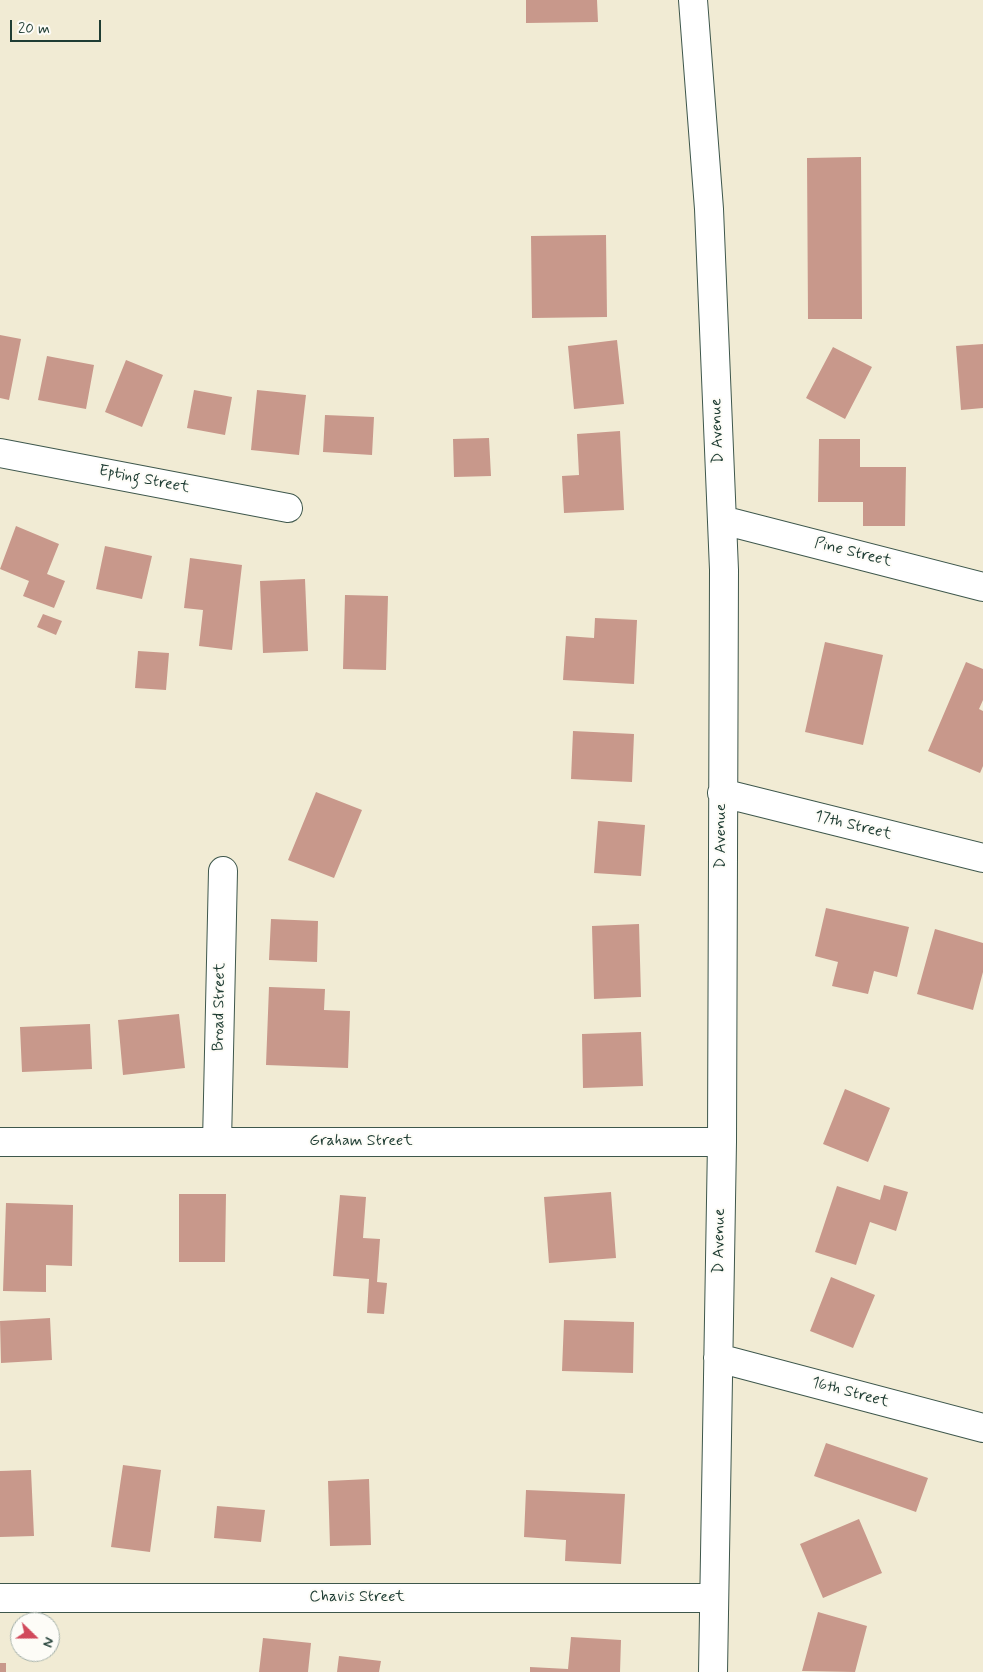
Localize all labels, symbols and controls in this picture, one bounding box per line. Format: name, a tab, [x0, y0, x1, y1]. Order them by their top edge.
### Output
scale bar	[12, 10, 104, 42]
text: 20 m	[18, 19, 50, 39]
street label: D Avenue	[707, 398, 729, 464]
street label: Epting Street	[97, 462, 191, 498]
street label: Pine Street	[812, 534, 894, 572]
street label: D Avenue	[712, 803, 732, 869]
street label: 17th Street	[812, 807, 894, 845]
street label: Broad Street	[210, 963, 230, 1051]
street label: Graham Street	[309, 1132, 413, 1152]
street label: D Avenue	[710, 1208, 730, 1274]
street label: 16th Street	[809, 1373, 891, 1413]
street label: Chavis Street	[309, 1588, 405, 1608]
north arrow	[10, 1612, 60, 1662]
text: N	[38, 1635, 58, 1650]

